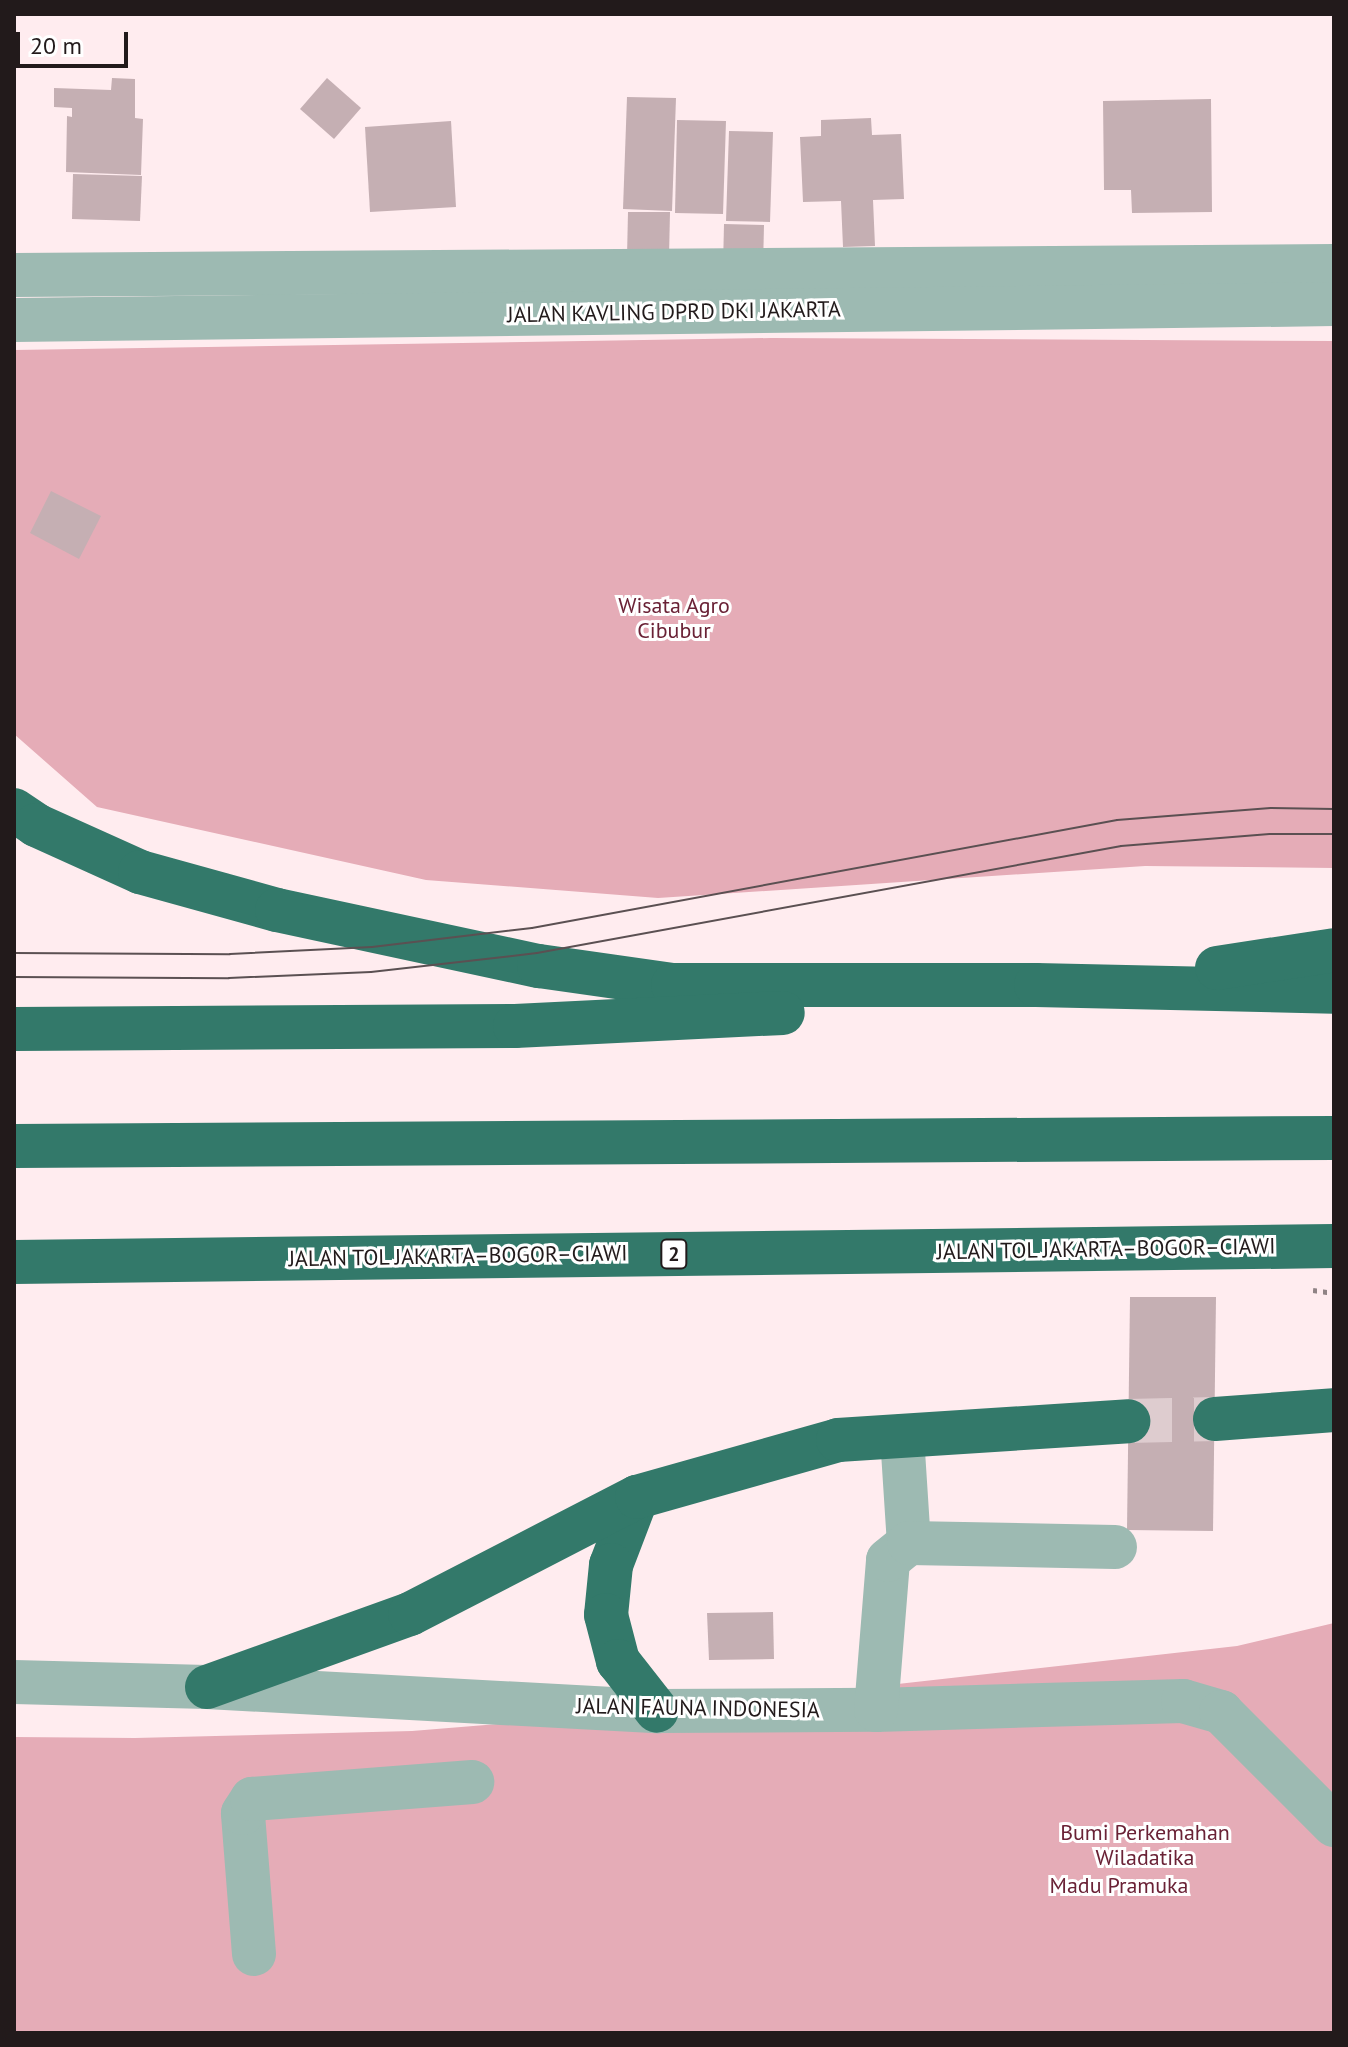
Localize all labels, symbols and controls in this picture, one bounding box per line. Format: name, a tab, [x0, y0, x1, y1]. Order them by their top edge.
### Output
scale bar	[20, 16, 132, 66]
text: 20 m	[30, 30, 82, 61]
street label: JALAN KAVLING DPRD DKI JAKARTA	[507, 296, 841, 328]
park label: Wisata Agro Cibubur	[618, 592, 730, 644]
street label: JALAN TOL JAKARTA–BOGOR–CIAWI	[935, 1233, 1277, 1265]
road number: 2	[660, 1238, 688, 1270]
street label: JALAN TOL JAKARTA–BOGOR–CIAWI	[287, 1240, 629, 1272]
street label: JALAN FAUNA INDONESIA	[575, 1693, 821, 1723]
park label: Bumi Perkemahan Wiladatika	[1060, 1819, 1230, 1870]
park label: Madu Pramuka	[1050, 1873, 1188, 1899]

